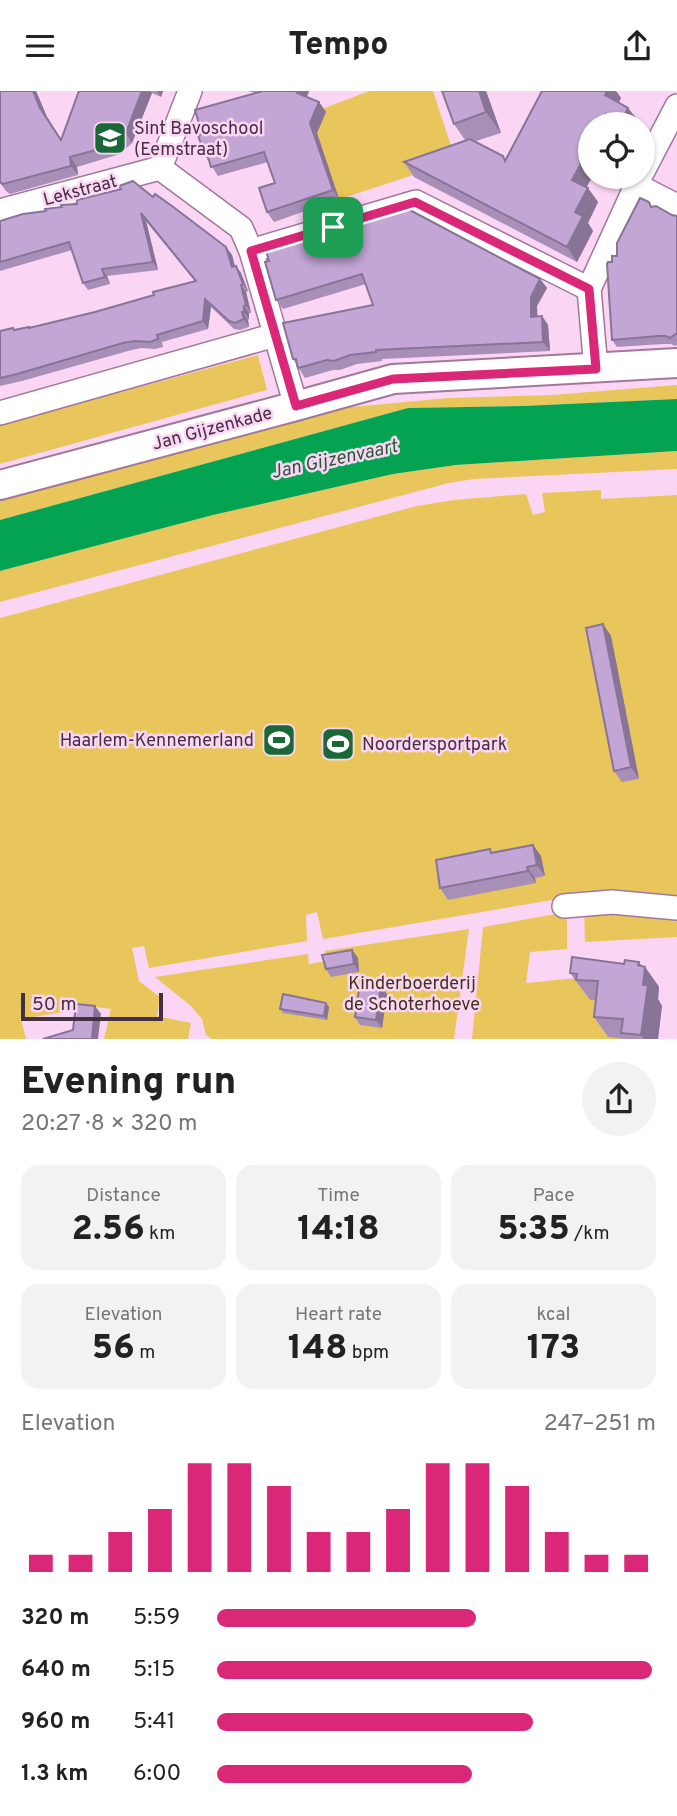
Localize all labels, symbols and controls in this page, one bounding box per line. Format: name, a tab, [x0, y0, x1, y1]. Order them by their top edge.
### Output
text: Tempo	[288, 26, 389, 66]
icon: menu	[21, 27, 59, 65]
icon: share	[618, 27, 656, 65]
map controls	[578, 112, 655, 189]
button: locate	[578, 112, 655, 189]
place label: Sint Bavoschool (Eemstraat)	[134, 118, 263, 162]
school or university icon: Sint Bavoschool (Eemstraat)	[91, 119, 129, 157]
street label: Lekstraat	[41, 171, 120, 212]
pin	[303, 197, 363, 257]
icon: arrive	[314, 208, 352, 246]
street label: Jan Gijzenkade	[150, 402, 275, 457]
water label: Jan Gijzenvaart	[269, 435, 401, 485]
sports icon: Haarlem-Kennemerland	[260, 721, 298, 759]
sports icon: Noordersportpark	[319, 725, 357, 763]
place label: Haarlem-Kennemerland	[60, 730, 254, 753]
place label: Noordersportpark	[362, 734, 507, 757]
park label: Kinderboerderij de Schoterhoeve	[344, 973, 480, 1017]
scale bar	[21, 990, 163, 1022]
text: 50 m	[32, 993, 77, 1017]
text: Evening run	[21, 1059, 236, 1108]
button: share	[582, 1062, 656, 1136]
text: 20:27 · 8 × 320 m	[21, 1110, 198, 1139]
text: Distance	[86, 1184, 161, 1208]
text: Time	[317, 1184, 360, 1208]
text: Pace	[533, 1184, 574, 1208]
text: 2.56	[72, 1208, 145, 1252]
text: 14:18	[297, 1208, 380, 1252]
text: 5:35	[497, 1208, 570, 1252]
text: km	[145, 1222, 175, 1246]
text: /km	[570, 1222, 610, 1246]
text: Elevation	[84, 1303, 163, 1327]
text: Heart rate	[295, 1303, 382, 1327]
text: kcal	[537, 1303, 570, 1327]
text: 56	[92, 1327, 135, 1371]
text: 148	[288, 1327, 347, 1371]
text: 173	[527, 1327, 580, 1371]
text: m	[135, 1341, 155, 1365]
text: bpm	[347, 1341, 389, 1365]
text: Elevation	[21, 1410, 116, 1439]
text: 247–251 m	[544, 1410, 656, 1439]
text: 320 m	[21, 1604, 89, 1633]
text: 5:59	[133, 1604, 180, 1633]
text: 640 m	[21, 1656, 91, 1685]
text: 5:15	[133, 1656, 175, 1685]
text: 960 m	[21, 1708, 90, 1737]
text: 5:41	[133, 1708, 175, 1737]
text: 1.3 km	[21, 1760, 88, 1789]
text: 6:00	[133, 1760, 181, 1789]

